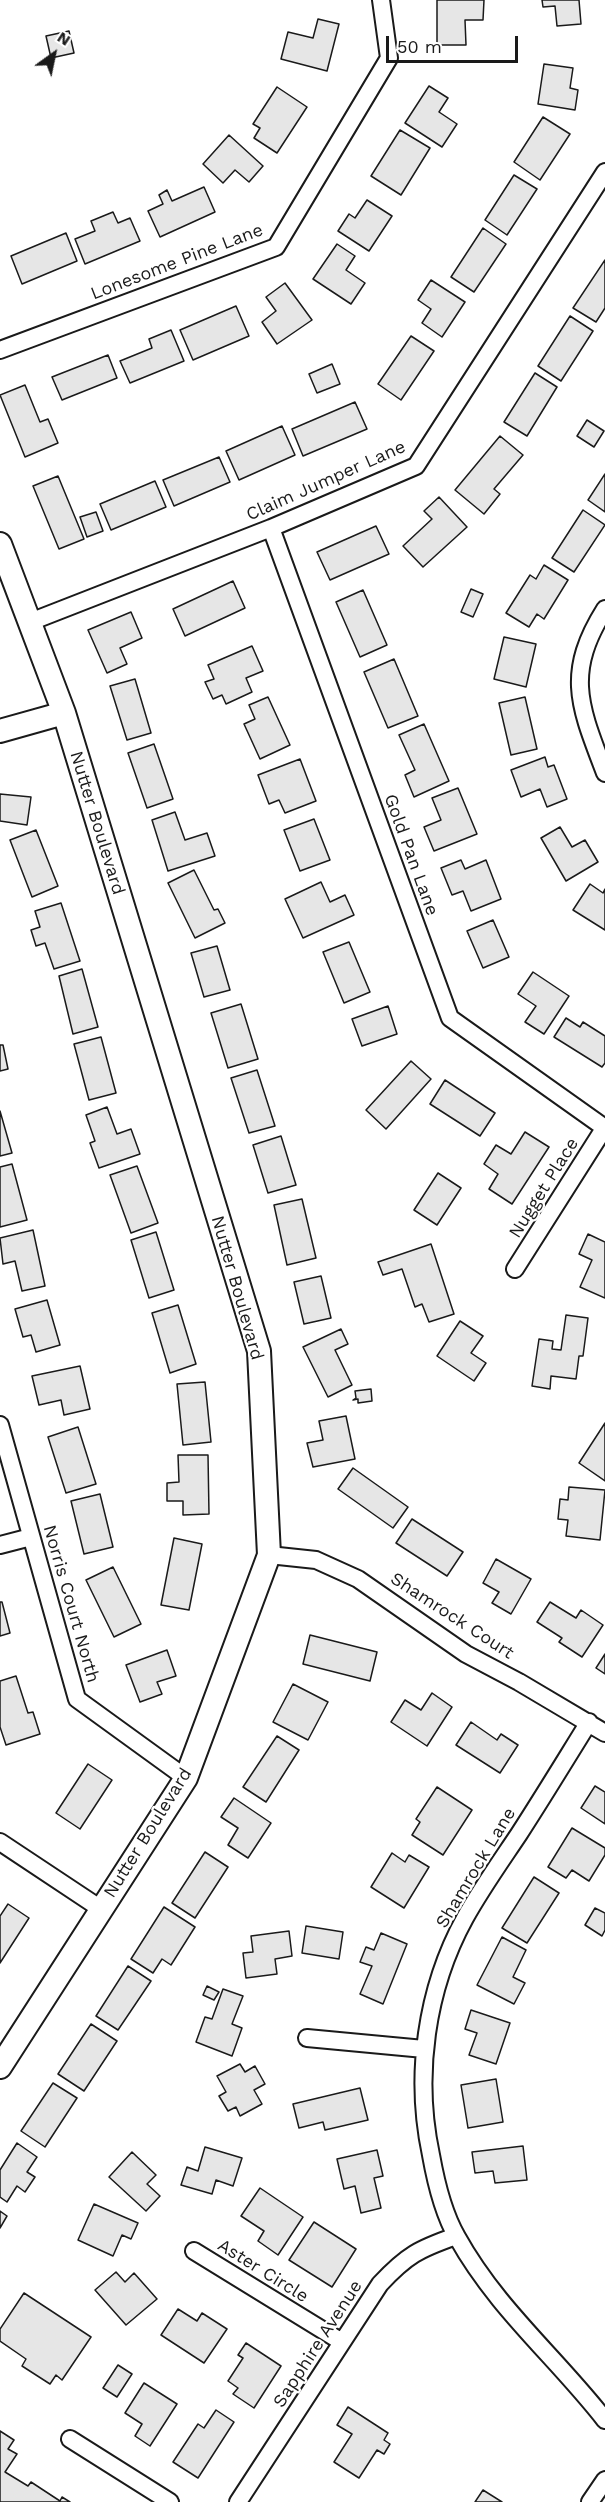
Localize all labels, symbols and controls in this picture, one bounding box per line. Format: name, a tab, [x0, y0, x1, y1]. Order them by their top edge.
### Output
north arrow	[24, 24, 84, 84]
scale bar	[389, 24, 521, 62]
text: N	[54, 27, 74, 50]
text: 50 m	[397, 36, 442, 57]
street label: Lonesome Pine Lane	[88, 219, 266, 305]
street label: Claim Jumper Lane	[243, 436, 409, 526]
street label: Nutter Boulevard	[65, 749, 129, 897]
street label: Gold Pan Lane	[379, 791, 443, 919]
street label: Nugget Place	[505, 1134, 583, 1242]
street label: Nutter Boulevard	[206, 1213, 268, 1363]
street label: Norris Court North	[38, 1523, 104, 1685]
street label: Shamrock Court	[386, 1568, 518, 1664]
street label: Nutter Boulevard	[99, 1764, 197, 1902]
street label: Shamrock Lane	[432, 1804, 520, 1932]
street label: Aster Circle	[214, 2235, 312, 2307]
street label: Sapphire Avenue	[269, 2276, 367, 2412]

